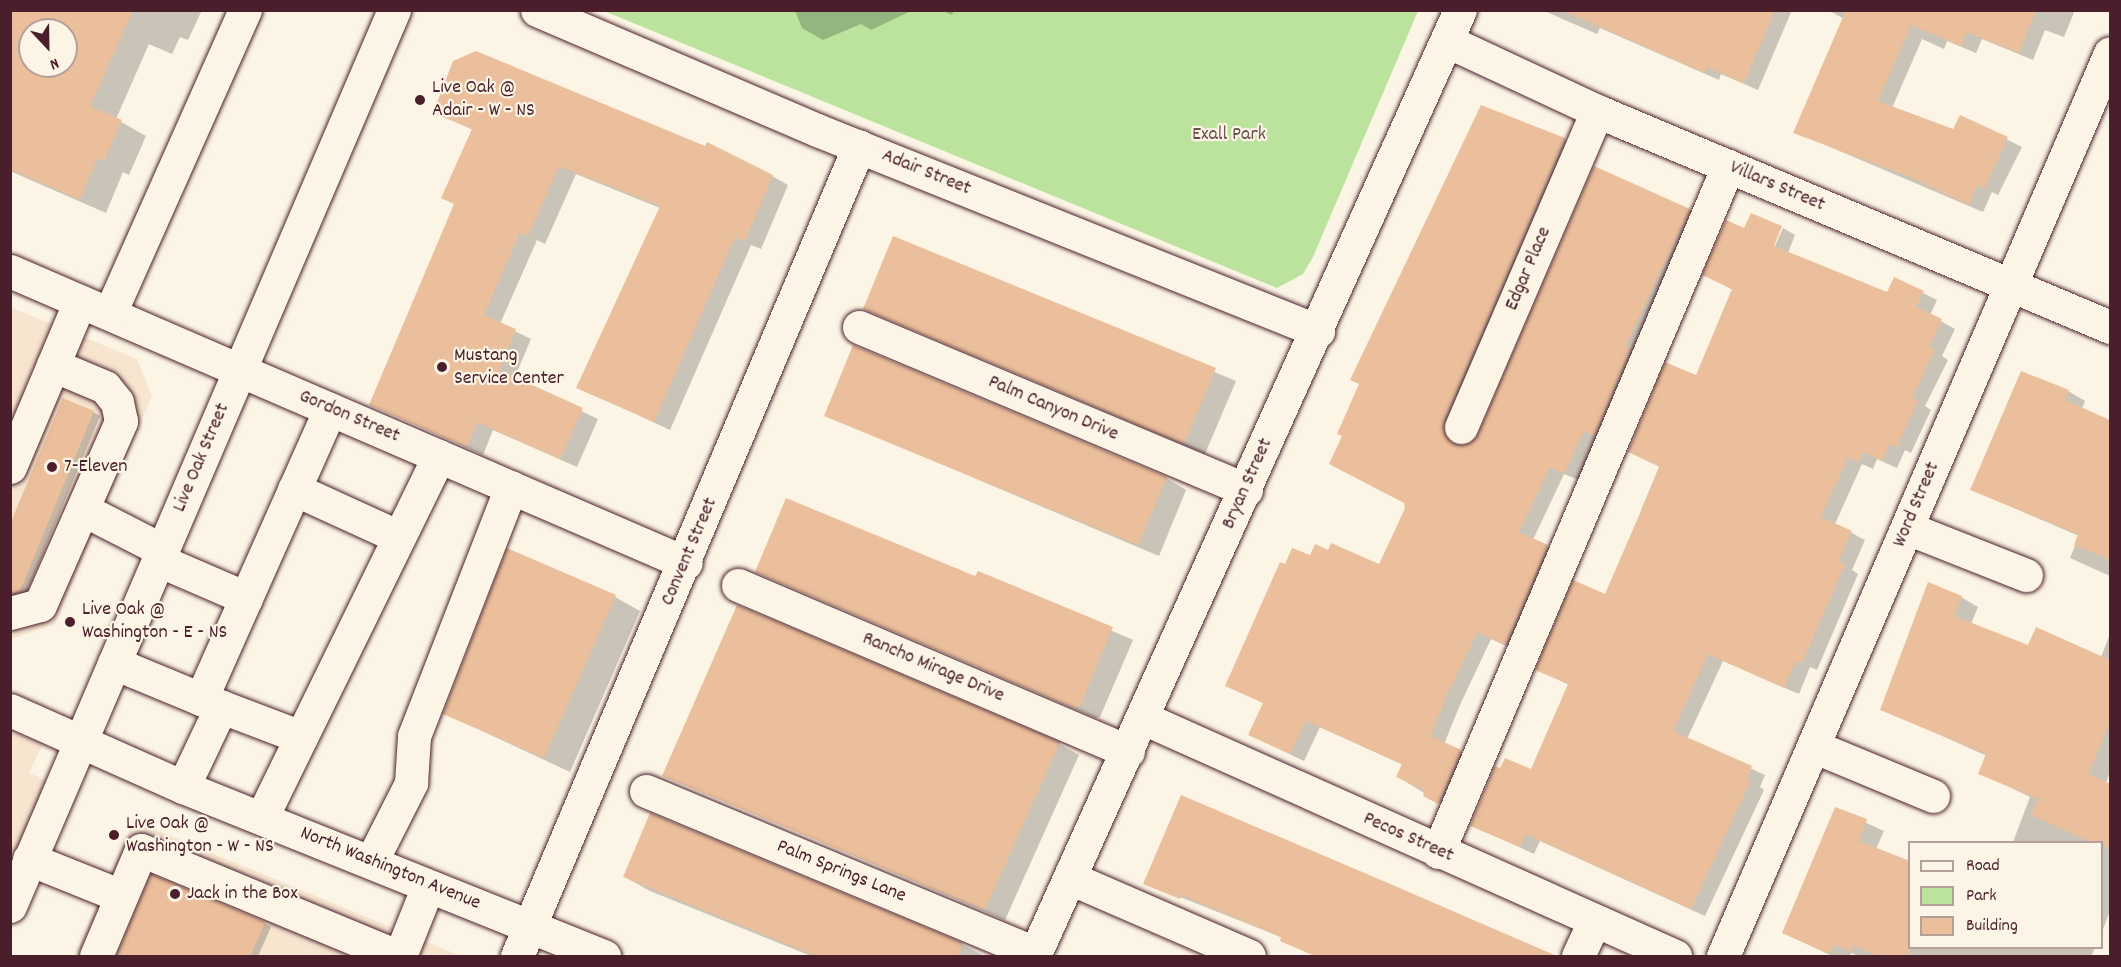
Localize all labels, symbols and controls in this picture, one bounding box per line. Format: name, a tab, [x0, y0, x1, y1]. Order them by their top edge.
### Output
north arrow	[18, 18, 78, 78]
text: N	[46, 51, 62, 75]
place label: Live Oak @ Adair - W - NS	[432, 77, 535, 124]
marker: Live Oak @ Adair - W - NS	[413, 93, 427, 107]
park label: Exall Park	[1192, 123, 1266, 147]
street label: Adair Street	[878, 144, 974, 202]
street label: Villars Street	[1726, 156, 1828, 218]
street label: Edgar Place	[1501, 224, 1557, 314]
place label: Mustang Service Center	[454, 344, 564, 391]
marker: Mustang Service Center	[435, 360, 449, 374]
street label: Palm Canyon Drive	[984, 371, 1122, 447]
street label: Gordon Street	[295, 385, 403, 449]
street label: Live Oak Street	[168, 400, 236, 516]
street label: Bryan Street	[1217, 435, 1279, 533]
place label: 7-Eleven	[64, 455, 128, 479]
street label: Word Street	[1888, 459, 1946, 551]
marker: 7-Eleven	[45, 460, 59, 474]
street label: Convent Street	[656, 494, 724, 610]
place label: Live Oak @ Washington - E - NS	[82, 598, 227, 645]
marker: Live Oak @ Washington - E - NS	[63, 615, 77, 629]
street label: Rancho Mirage Drive	[858, 627, 1008, 709]
street label: Pecos Street	[1359, 807, 1457, 869]
place label: Live Oak @ Washington - W - NS	[126, 812, 274, 859]
street label: North Washington Avenue	[296, 822, 484, 916]
marker: Live Oak @ Washington - W - NS	[107, 828, 121, 842]
street label: Palm Springs Lane	[773, 835, 909, 909]
legend	[1908, 841, 2103, 949]
text: Road	[1966, 854, 2000, 879]
place label: Jack in the Box	[187, 882, 298, 906]
text: Park	[1966, 884, 1997, 909]
marker: Jack in the Box	[168, 887, 182, 901]
text: Building	[1966, 914, 2018, 939]

